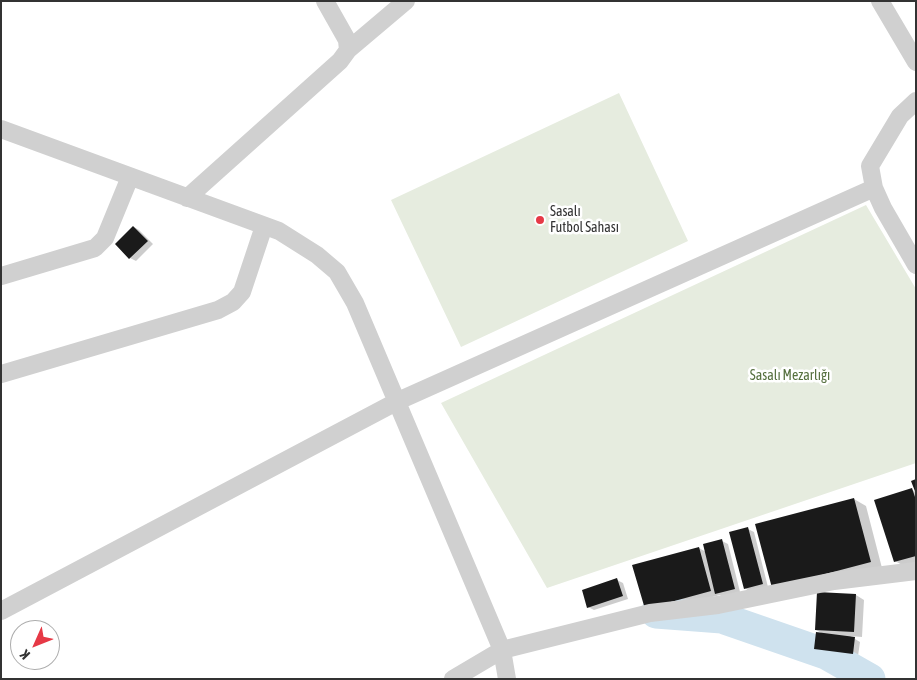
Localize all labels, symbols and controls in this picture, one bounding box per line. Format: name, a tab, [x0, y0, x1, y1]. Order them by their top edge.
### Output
place label: Sasalı Futbol Sahası	[550, 204, 619, 236]
marker: Sasalı Futbol Sahası	[534, 214, 546, 226]
park label: Sasalı Mezarlığı	[750, 368, 830, 384]
north arrow	[10, 620, 60, 670]
text: K	[17, 647, 33, 663]

